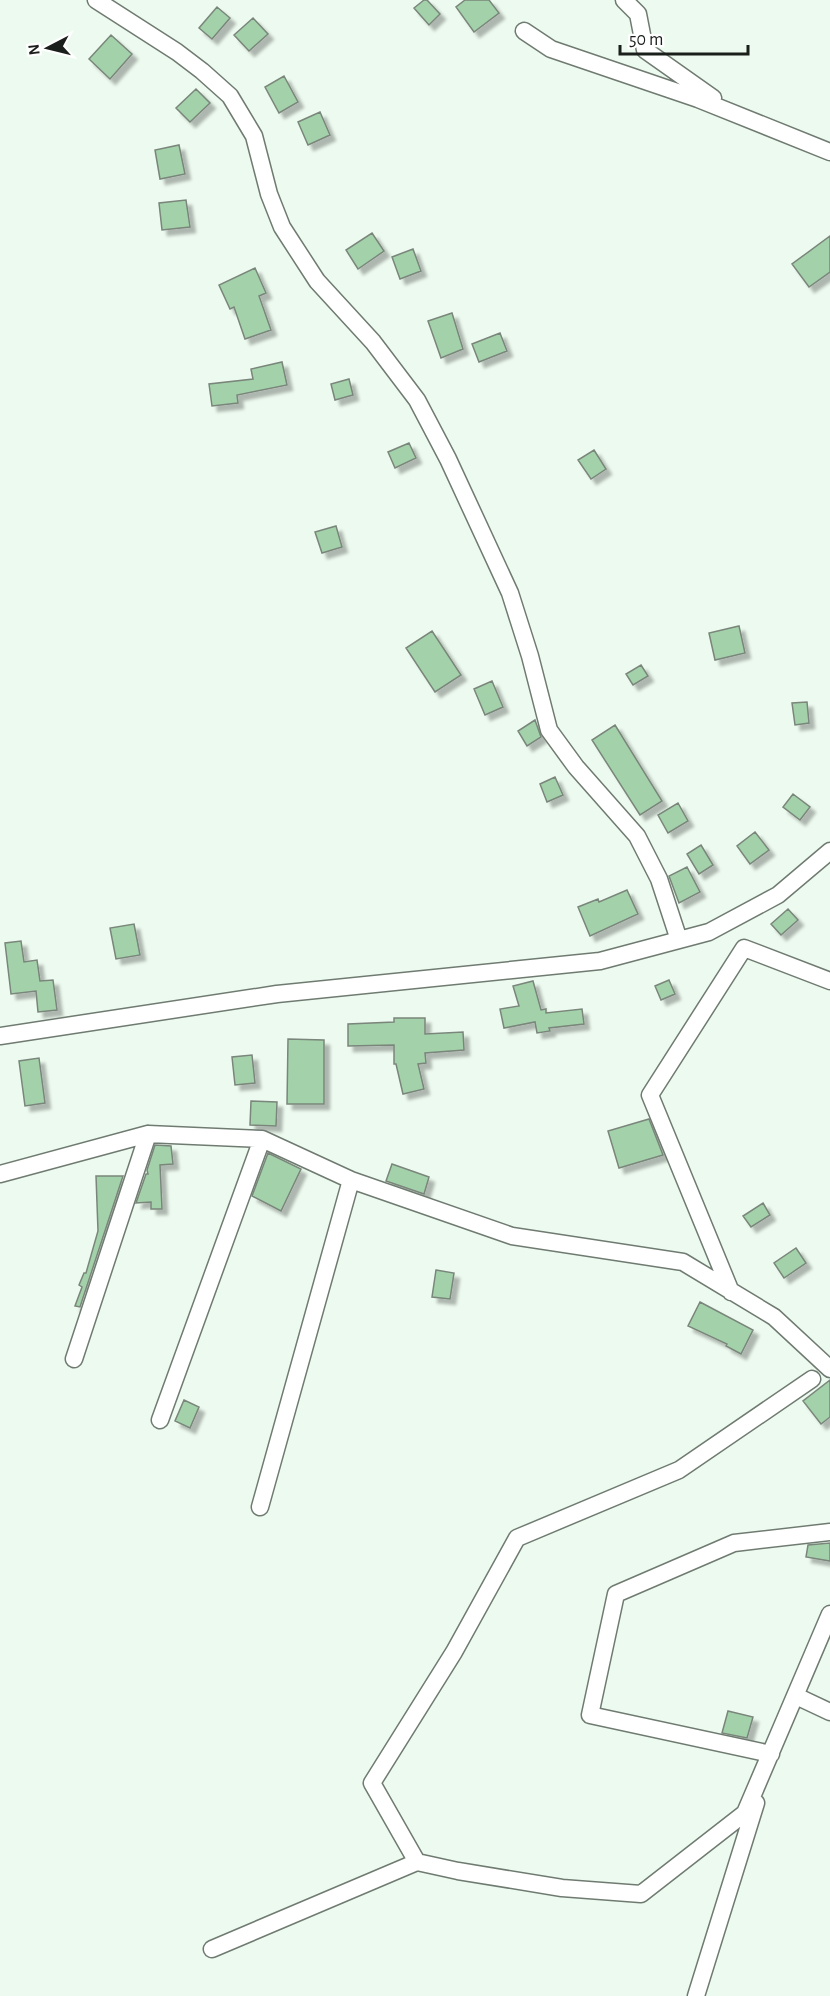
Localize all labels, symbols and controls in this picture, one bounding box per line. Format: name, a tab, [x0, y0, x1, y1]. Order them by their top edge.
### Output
north arrow	[18, 18, 78, 78]
scale bar	[620, 18, 748, 56]
text: 50 m	[629, 31, 663, 49]
text: N	[25, 43, 43, 56]

